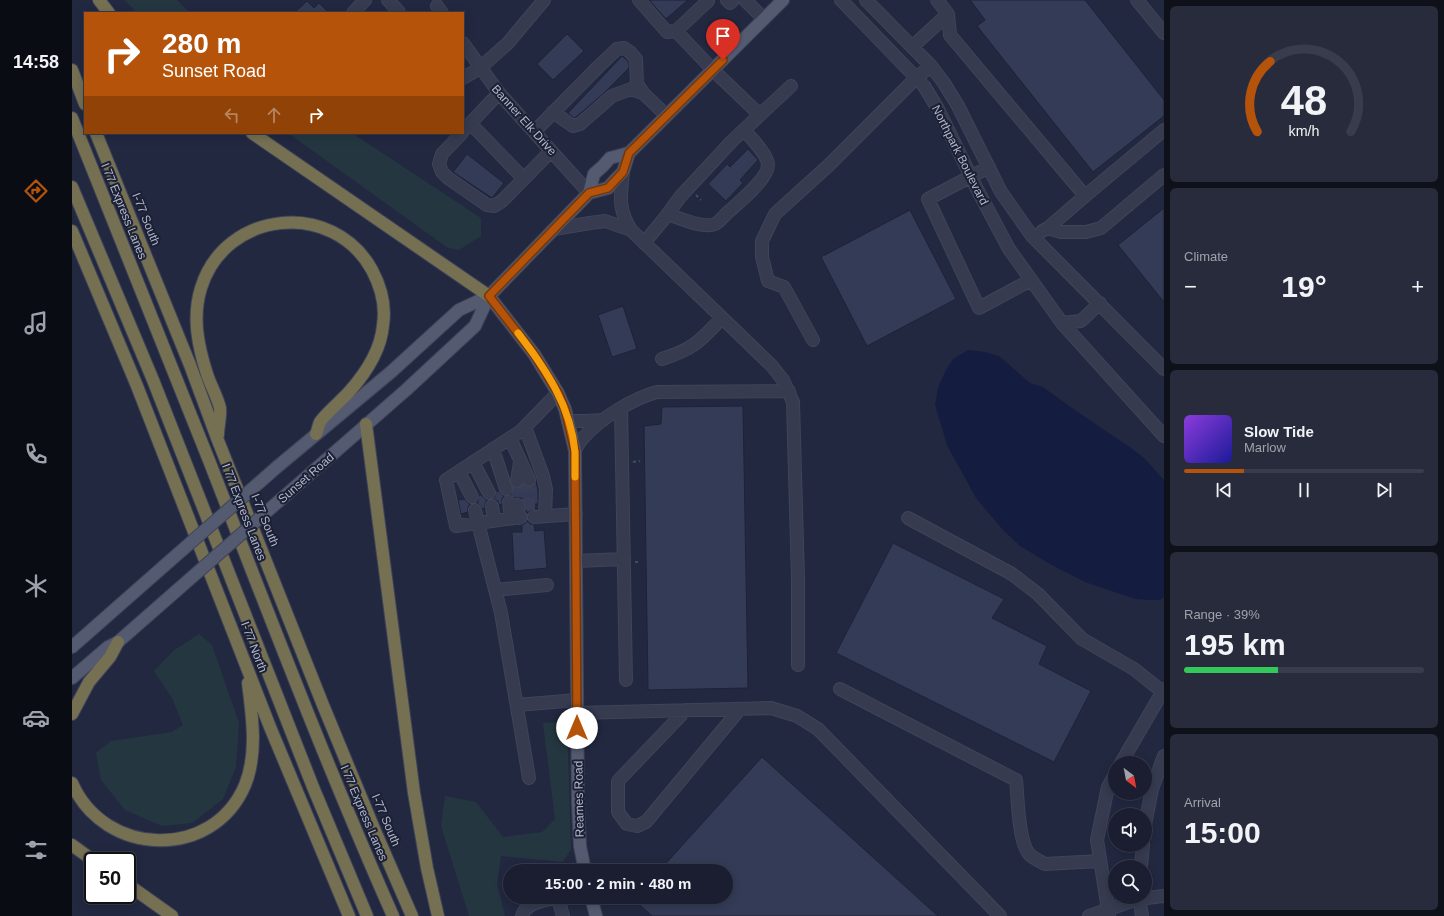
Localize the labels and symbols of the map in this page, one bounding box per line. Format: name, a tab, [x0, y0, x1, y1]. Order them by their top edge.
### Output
pin	[706, 19, 740, 60]
street label: Banner Elk Drive	[489, 82, 560, 158]
street label: Northpark Boulevard	[929, 103, 991, 207]
street label: I 77 Express Lanes	[98, 161, 150, 261]
street label: I-77 South	[129, 191, 163, 247]
street label: Sunset Road	[275, 450, 337, 506]
street label: I 77 Express Lanes	[219, 462, 269, 562]
street label: I-77 South	[248, 492, 282, 548]
street label: I-77 North	[238, 620, 270, 674]
position arrow	[556, 707, 598, 749]
north arrow	[1108, 756, 1152, 800]
street label: Reames Road	[571, 761, 587, 837]
street label: I 77 Express Lanes	[337, 763, 391, 863]
street label: I-77 South	[369, 792, 403, 848]
speed limit sign: 50	[84, 852, 136, 904]

